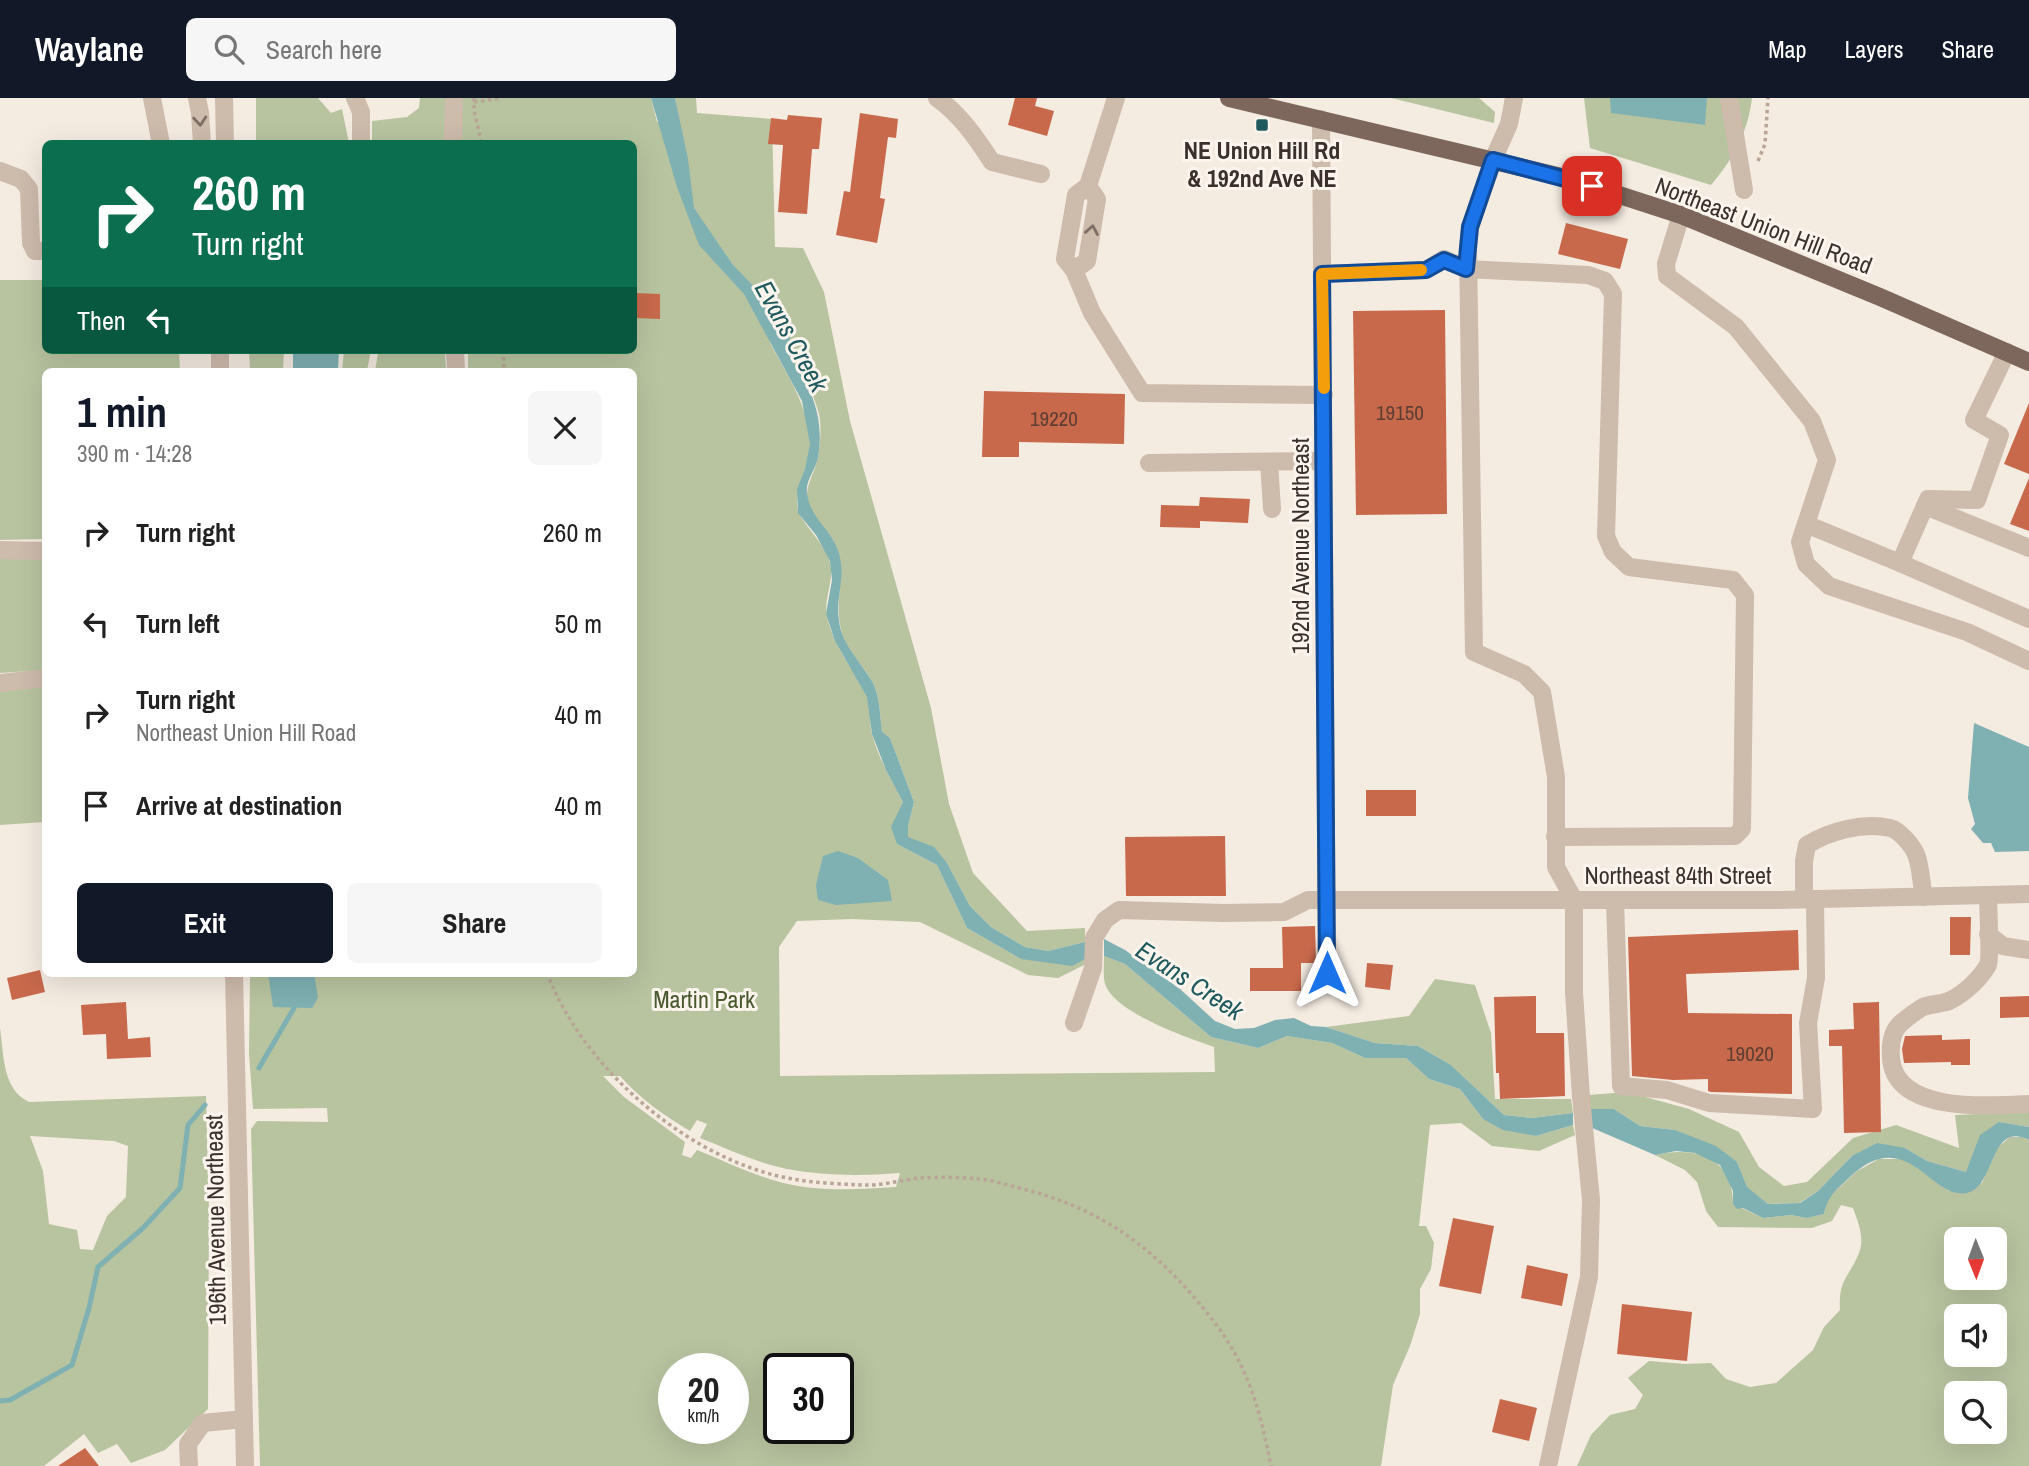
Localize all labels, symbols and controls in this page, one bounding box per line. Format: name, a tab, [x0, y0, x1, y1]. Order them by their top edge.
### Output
search box	[186, 18, 676, 81]
text: Waylane	[35, 27, 144, 71]
icon: search	[210, 30, 248, 68]
text: Search here	[266, 32, 382, 67]
text: Map	[1768, 33, 1806, 65]
text: Layers	[1844, 33, 1903, 65]
text: Share	[1941, 33, 1994, 65]
one-way arrow	[192, 115, 207, 126]
marker: NE Union Hill Rd & 192nd Ave NE	[1254, 117, 1270, 133]
place label: NE Union Hill Rd & 192nd Ave NE	[1184, 134, 1340, 194]
pin	[1562, 156, 1622, 216]
text: 260 m	[192, 159, 306, 225]
icon: arrive	[1573, 167, 1611, 205]
icon: right	[77, 168, 168, 259]
street label: Northeast Union Hill Road	[1651, 169, 1877, 281]
text: Turn right	[192, 222, 304, 265]
one-way arrow	[1084, 224, 1099, 236]
water label: Evans Creek	[747, 274, 838, 399]
icon: left	[140, 301, 178, 339]
text: Then	[77, 303, 126, 338]
text: 1 min	[77, 384, 167, 440]
button: close	[528, 391, 602, 465]
house number: 19150	[1376, 398, 1424, 427]
house number: 19220	[1030, 404, 1078, 433]
street label: 192nd Avenue Northeast	[1284, 437, 1316, 654]
text: 390 m · 14:28	[77, 438, 192, 469]
icon: right	[77, 514, 115, 552]
text: Turn right	[136, 515, 235, 550]
text: 260 m	[543, 515, 602, 550]
icon: left	[77, 605, 115, 643]
text: Turn left	[136, 606, 220, 641]
text: 50 m	[555, 606, 602, 641]
text: Turn right	[136, 682, 235, 717]
icon: right	[77, 696, 115, 734]
text: 40 m	[555, 697, 602, 732]
text: Northeast Union Hill Road	[136, 717, 356, 748]
icon: arrive	[77, 787, 115, 825]
text: Arrive at destination	[136, 788, 342, 823]
text: 40 m	[555, 788, 602, 823]
street label: Northeast 84th Street	[1584, 859, 1772, 891]
button: Exit	[77, 883, 333, 963]
button: Share	[347, 883, 602, 963]
water label: Evans Creek	[1129, 932, 1252, 1029]
position arrow	[1290, 936, 1364, 1010]
park label: Martin Park	[653, 983, 755, 1015]
house number: 19020	[1726, 1039, 1774, 1068]
street label: 196th Avenue Northeast	[197, 1114, 233, 1326]
north arrow	[1944, 1227, 2007, 1290]
map controls	[1944, 1227, 2007, 1444]
button: sound	[1944, 1304, 2007, 1367]
speed limit sign: 30	[763, 1353, 854, 1444]
text: 20	[688, 1366, 719, 1413]
button: search	[1944, 1381, 2007, 1444]
text: km/h	[688, 1403, 720, 1428]

